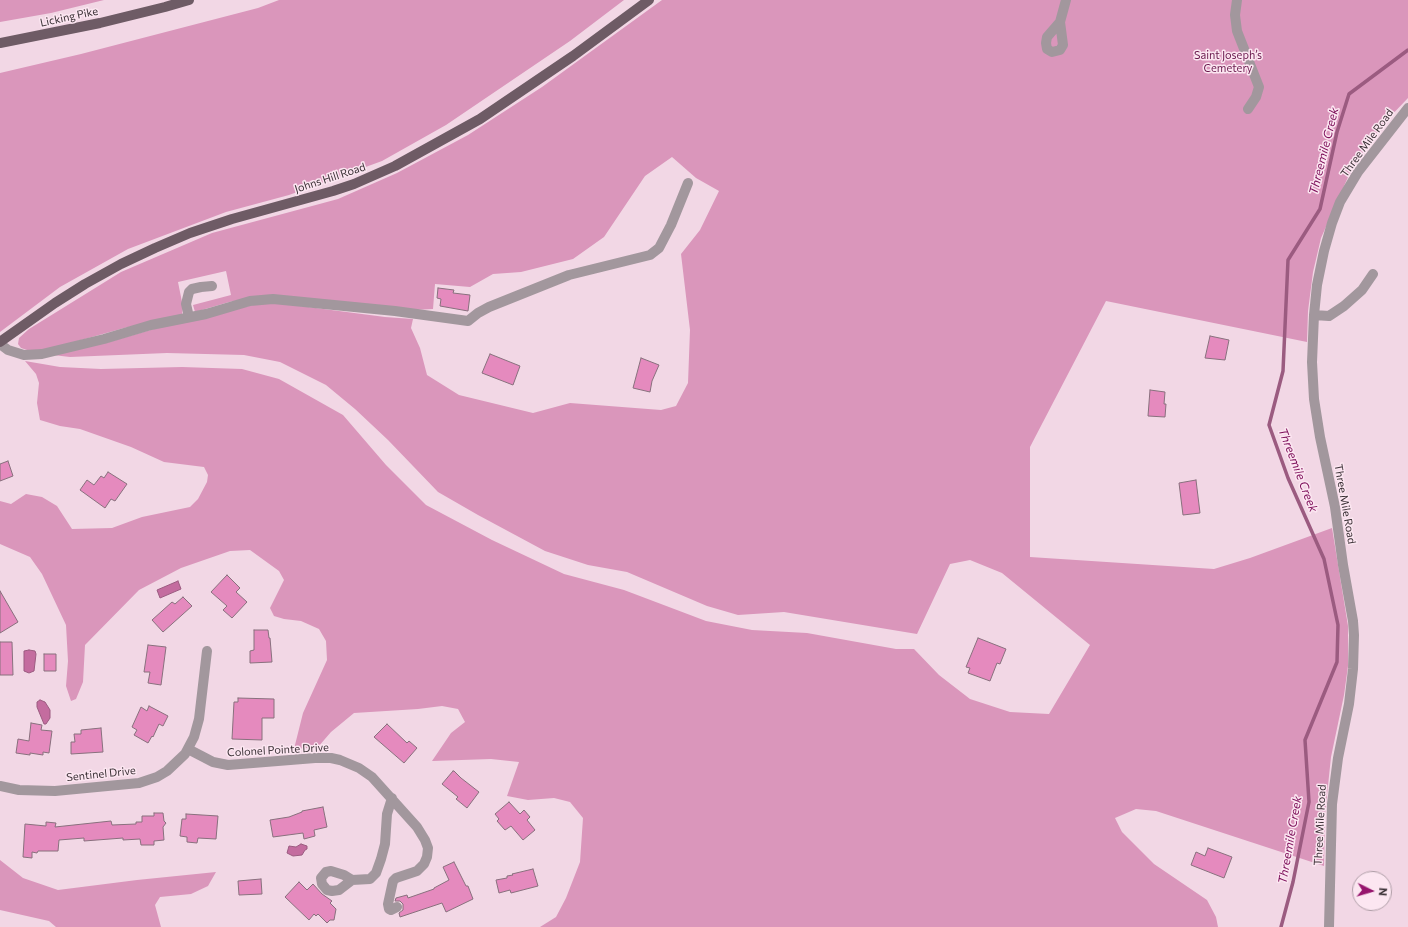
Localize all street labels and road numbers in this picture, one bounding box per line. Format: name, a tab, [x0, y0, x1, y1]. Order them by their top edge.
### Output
street label: Licking Pike	[39, 4, 99, 30]
street label: Three Mile Road	[1338, 106, 1396, 180]
street label: Johns Hill Road	[293, 160, 367, 196]
street label: Three Mile Road	[1331, 463, 1359, 545]
street label: Colonel Pointe Drive	[227, 741, 329, 759]
street label: Sentinel Drive	[66, 764, 136, 784]
street label: Three Mile Road	[1311, 784, 1329, 866]

